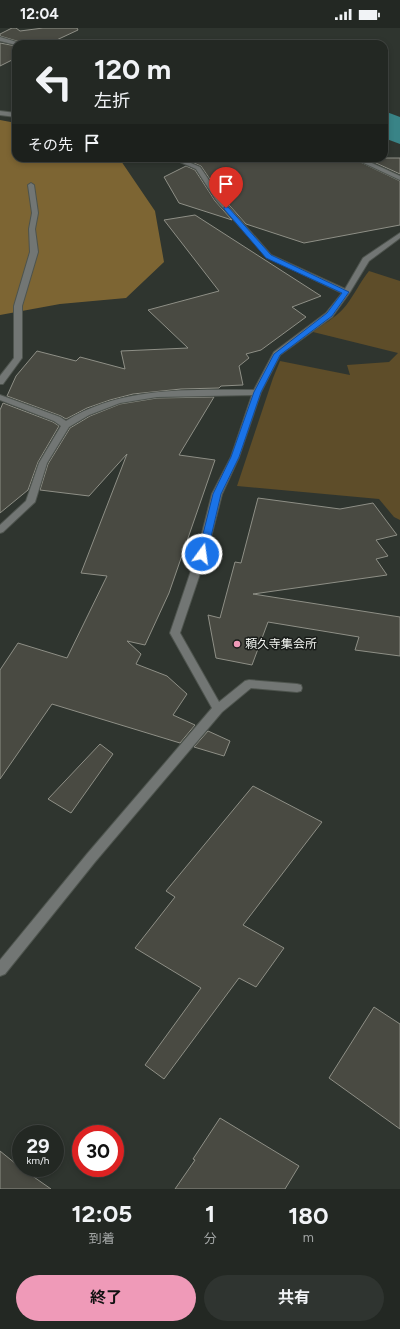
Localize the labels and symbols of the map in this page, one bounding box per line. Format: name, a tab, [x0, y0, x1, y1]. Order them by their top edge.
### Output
pin	[209, 167, 243, 208]
position arrow	[181, 533, 223, 575]
place label: 頼久寺集会所	[245, 637, 317, 651]
marker: 頼久寺集会所	[232, 639, 242, 649]
speed limit sign: 30	[72, 1125, 124, 1177]

